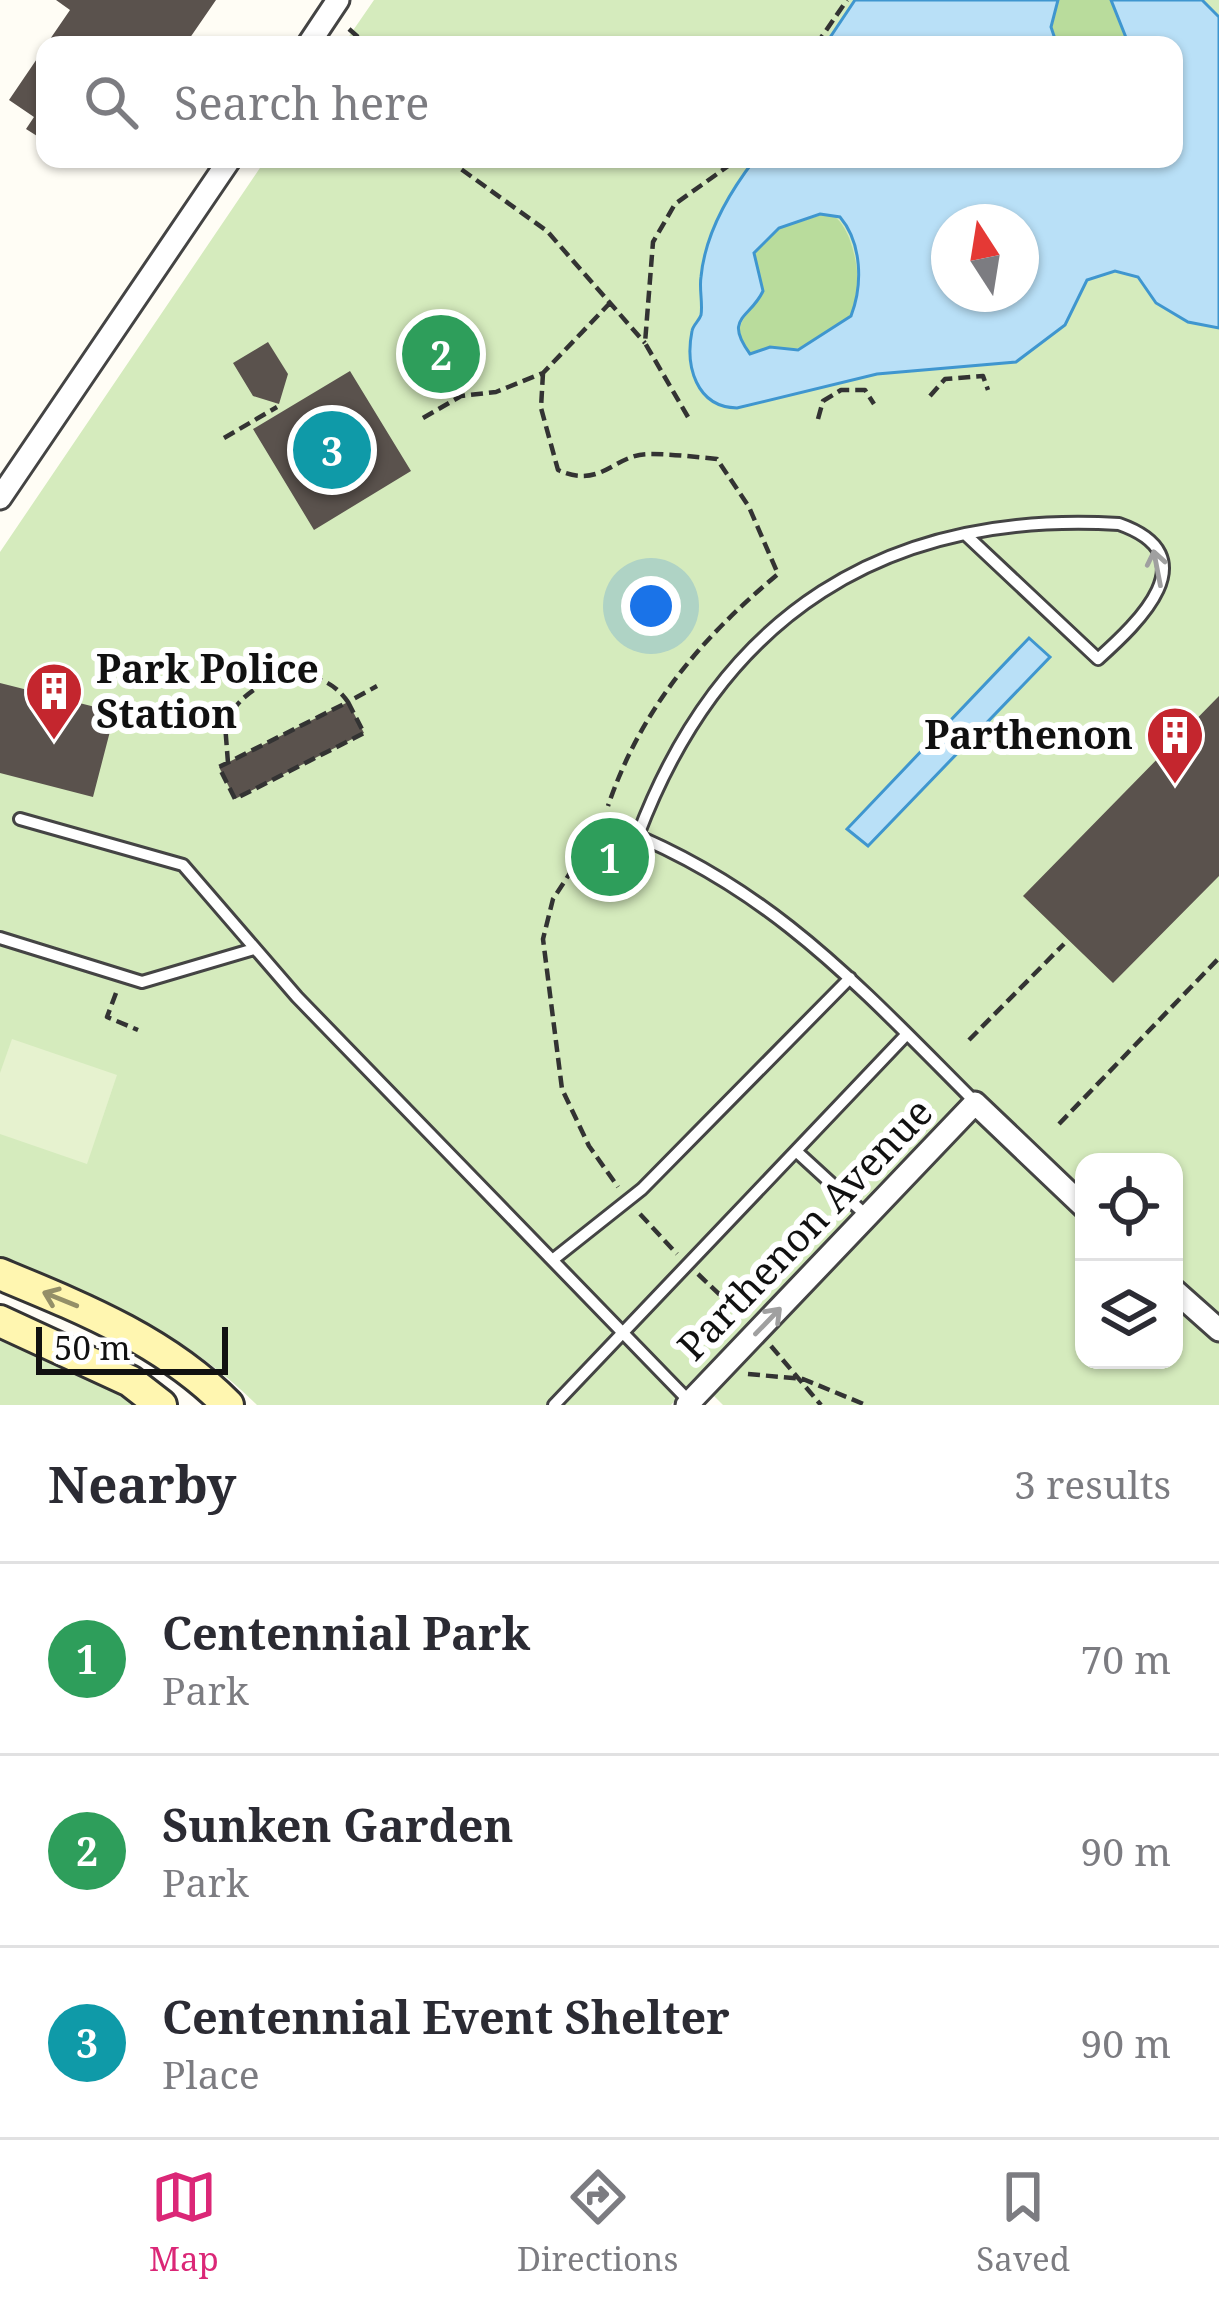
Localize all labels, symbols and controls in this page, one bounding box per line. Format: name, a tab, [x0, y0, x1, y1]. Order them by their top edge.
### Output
search box	[36, 36, 1183, 168]
icon: search	[78, 69, 144, 135]
text: Search here	[174, 72, 429, 133]
north arrow	[931, 204, 1039, 312]
pin: 2	[402, 309, 480, 399]
pin: 3	[293, 405, 371, 495]
one-way arrow	[1145, 549, 1167, 588]
your location	[621, 576, 681, 636]
place label: Park Police Station	[96, 641, 319, 739]
building icon: Park Police Station	[23, 660, 85, 742]
building icon: Parthenon	[1144, 704, 1206, 786]
place label: Parthenon	[924, 707, 1133, 760]
pin: 1	[571, 812, 649, 902]
street label: Parthenon Avenue	[665, 1085, 943, 1371]
map controls	[1075, 1153, 1183, 1369]
button: locate	[1075, 1153, 1183, 1261]
button: layers	[1075, 1261, 1183, 1369]
one-way arrow	[42, 1287, 79, 1308]
one-way arrow	[754, 1307, 782, 1336]
scale bar	[36, 1321, 228, 1374]
text: 50 m	[54, 1325, 131, 1370]
text: Nearby	[48, 1448, 236, 1518]
text: 3 results	[1014, 1457, 1171, 1510]
text: Centennial Park	[162, 1602, 530, 1663]
text: 1	[76, 1632, 98, 1685]
text: 70 m	[1080, 1632, 1171, 1685]
text: Park	[162, 1663, 249, 1716]
text: Sunken Garden	[162, 1794, 513, 1855]
text: 2	[76, 1824, 98, 1877]
text: 90 m	[1080, 1824, 1171, 1877]
text: Park	[162, 1855, 249, 1908]
text: Centennial Event Shelter	[162, 1986, 730, 2047]
text: 3	[76, 2016, 98, 2069]
text: 90 m	[1080, 2016, 1171, 2069]
text: Place	[162, 2047, 260, 2100]
tab: Map	[149, 2164, 219, 2281]
tab: Directions	[517, 2164, 678, 2281]
tab: Saved	[976, 2164, 1070, 2281]

